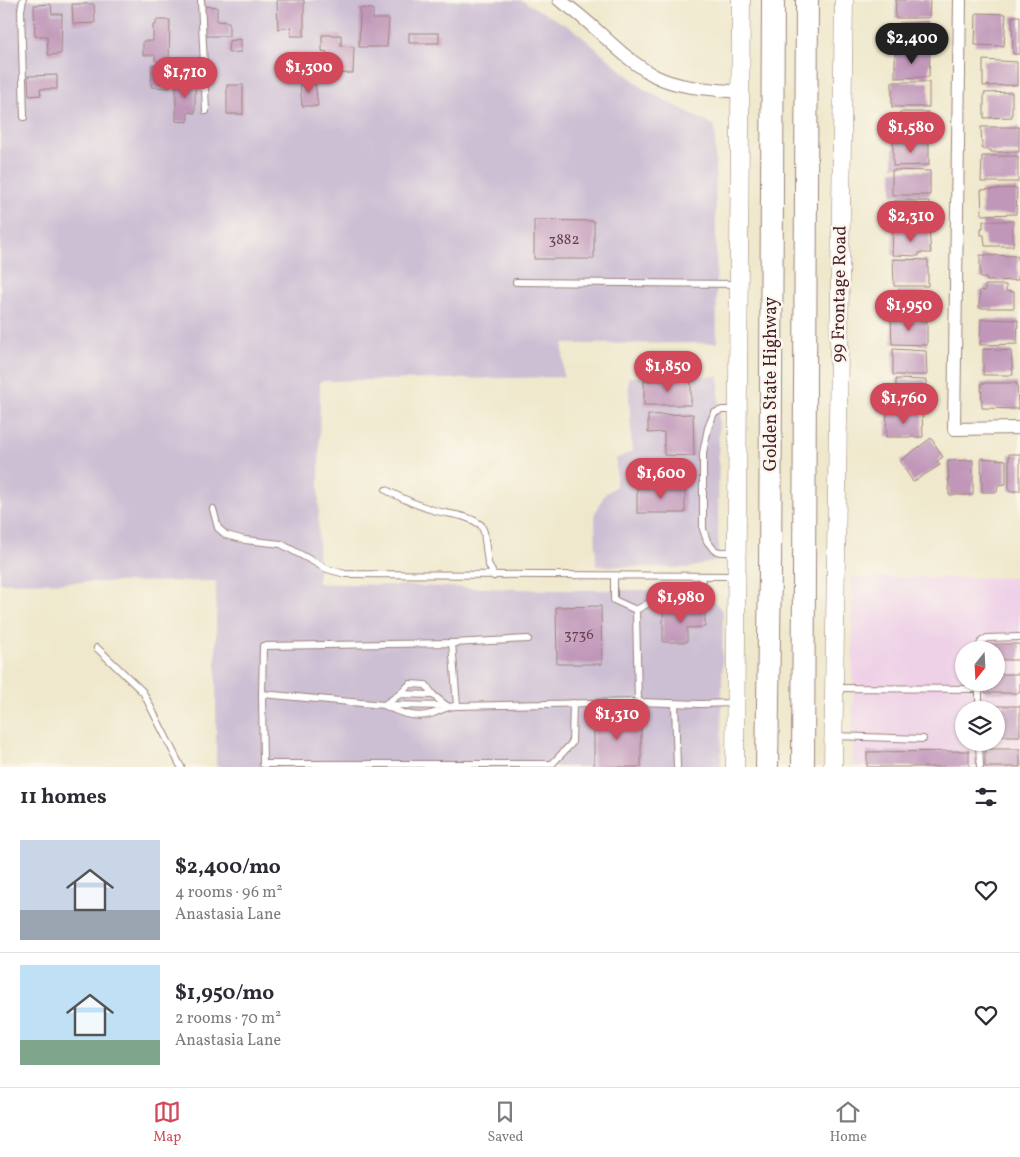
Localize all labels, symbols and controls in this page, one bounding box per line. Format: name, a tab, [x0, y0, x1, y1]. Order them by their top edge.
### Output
pin: $2,400	[871, 22, 953, 65]
text: $2,400	[886, 28, 938, 50]
pin: $1,300	[268, 52, 350, 94]
pin: $1,710	[144, 56, 226, 99]
text: $1,300	[285, 57, 333, 79]
text: $1,710	[163, 62, 207, 84]
pin: $1,580	[870, 112, 952, 154]
text: $1,580	[888, 117, 934, 139]
pin: $2,310	[870, 200, 952, 243]
text: $2,310	[888, 206, 934, 228]
street label: 99 Frontage Road	[826, 225, 854, 363]
house number: 3882	[549, 230, 580, 251]
pin: $1,950	[868, 290, 950, 332]
text: $1,950	[886, 295, 932, 317]
street label: Golden State Highway	[759, 297, 784, 471]
pin: $1,850	[627, 350, 709, 393]
text: $1,850	[645, 356, 691, 378]
pin: $1,760	[863, 382, 945, 425]
text: $1,760	[881, 388, 927, 410]
pin: $1,600	[620, 458, 702, 500]
text: $1,600	[637, 463, 685, 485]
pin: $1,980	[640, 582, 722, 624]
text: $1,980	[657, 587, 705, 609]
house number: 3736	[564, 625, 594, 646]
north arrow	[955, 641, 1005, 691]
map controls	[955, 641, 1005, 751]
pin: $1,310	[576, 698, 658, 741]
button: layers	[955, 701, 1005, 751]
text: $1,310	[595, 704, 639, 726]
text: 11 homes	[20, 783, 107, 812]
icon: filters	[972, 783, 1000, 811]
text: $2,400/mo	[175, 853, 281, 882]
icon: home	[60, 860, 120, 920]
icon: heart	[972, 876, 1000, 904]
text: 4 rooms · 96 m²	[175, 882, 282, 904]
text: Anastasia Lane	[175, 904, 281, 926]
text: $1,950/mo	[175, 979, 274, 1008]
icon: home	[60, 985, 120, 1045]
icon: heart	[972, 1001, 1000, 1029]
text: 2 rooms · 70 m²	[175, 1008, 281, 1030]
text: Anastasia Lane	[175, 1030, 281, 1052]
tab: Map	[153, 1098, 181, 1147]
tab: Saved	[487, 1098, 524, 1147]
tab: Home	[830, 1098, 867, 1147]

